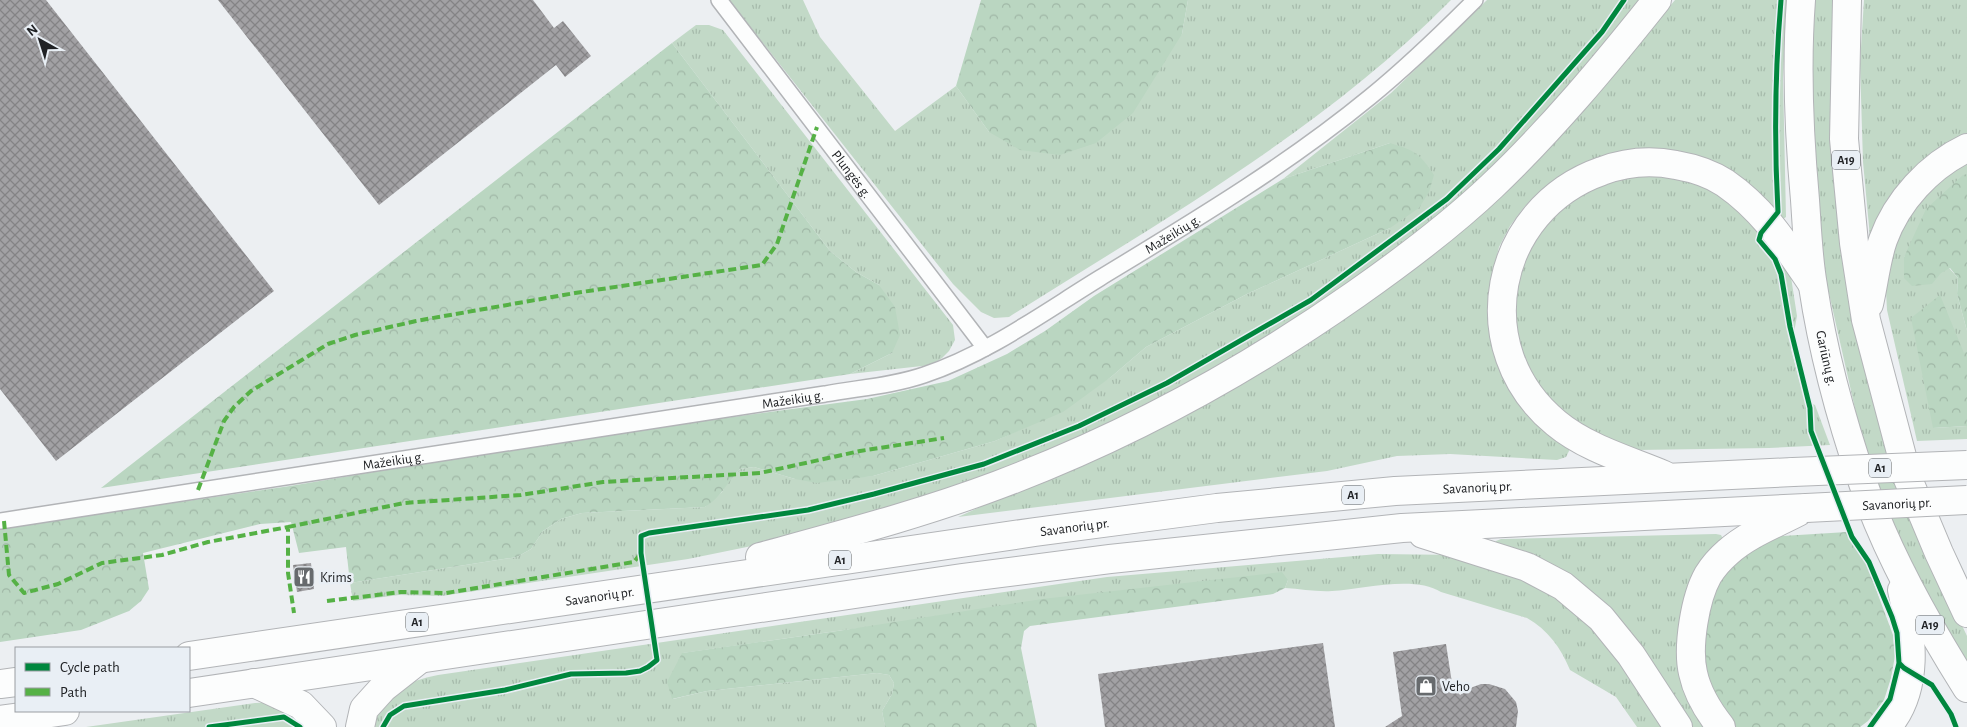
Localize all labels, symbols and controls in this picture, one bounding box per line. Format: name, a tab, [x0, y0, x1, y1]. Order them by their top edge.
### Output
north arrow	[15, 15, 65, 65]
text: N	[24, 22, 41, 39]
street label: Plungės g.	[829, 148, 874, 201]
road number: A19	[1832, 150, 1860, 170]
street label: Mažeikių g.	[1143, 212, 1203, 257]
street label: Gariūnų g.	[1813, 329, 1839, 387]
street label: Mažeikių g.	[761, 388, 825, 412]
street label: Mažeikių g.	[362, 450, 425, 473]
road number: A1	[1869, 458, 1891, 478]
street label: Savanorių pr.	[1442, 479, 1513, 497]
road number: A1	[1342, 486, 1364, 504]
street label: Savanorių pr.	[1862, 496, 1932, 513]
street label: Savanorių pr.	[1039, 516, 1110, 539]
road number: A1	[829, 550, 851, 570]
restaurant icon: Krims	[292, 565, 316, 589]
place label: Krims	[320, 571, 352, 585]
street label: Savanorių pr.	[564, 585, 635, 609]
road number: A1	[406, 612, 428, 632]
road number: A19	[1916, 616, 1944, 634]
legend	[15, 647, 190, 712]
text: Cycle path	[60, 660, 120, 675]
shop icon: Veho	[1414, 674, 1438, 698]
place label: Veho	[1442, 680, 1470, 694]
text: Path	[60, 685, 87, 700]

